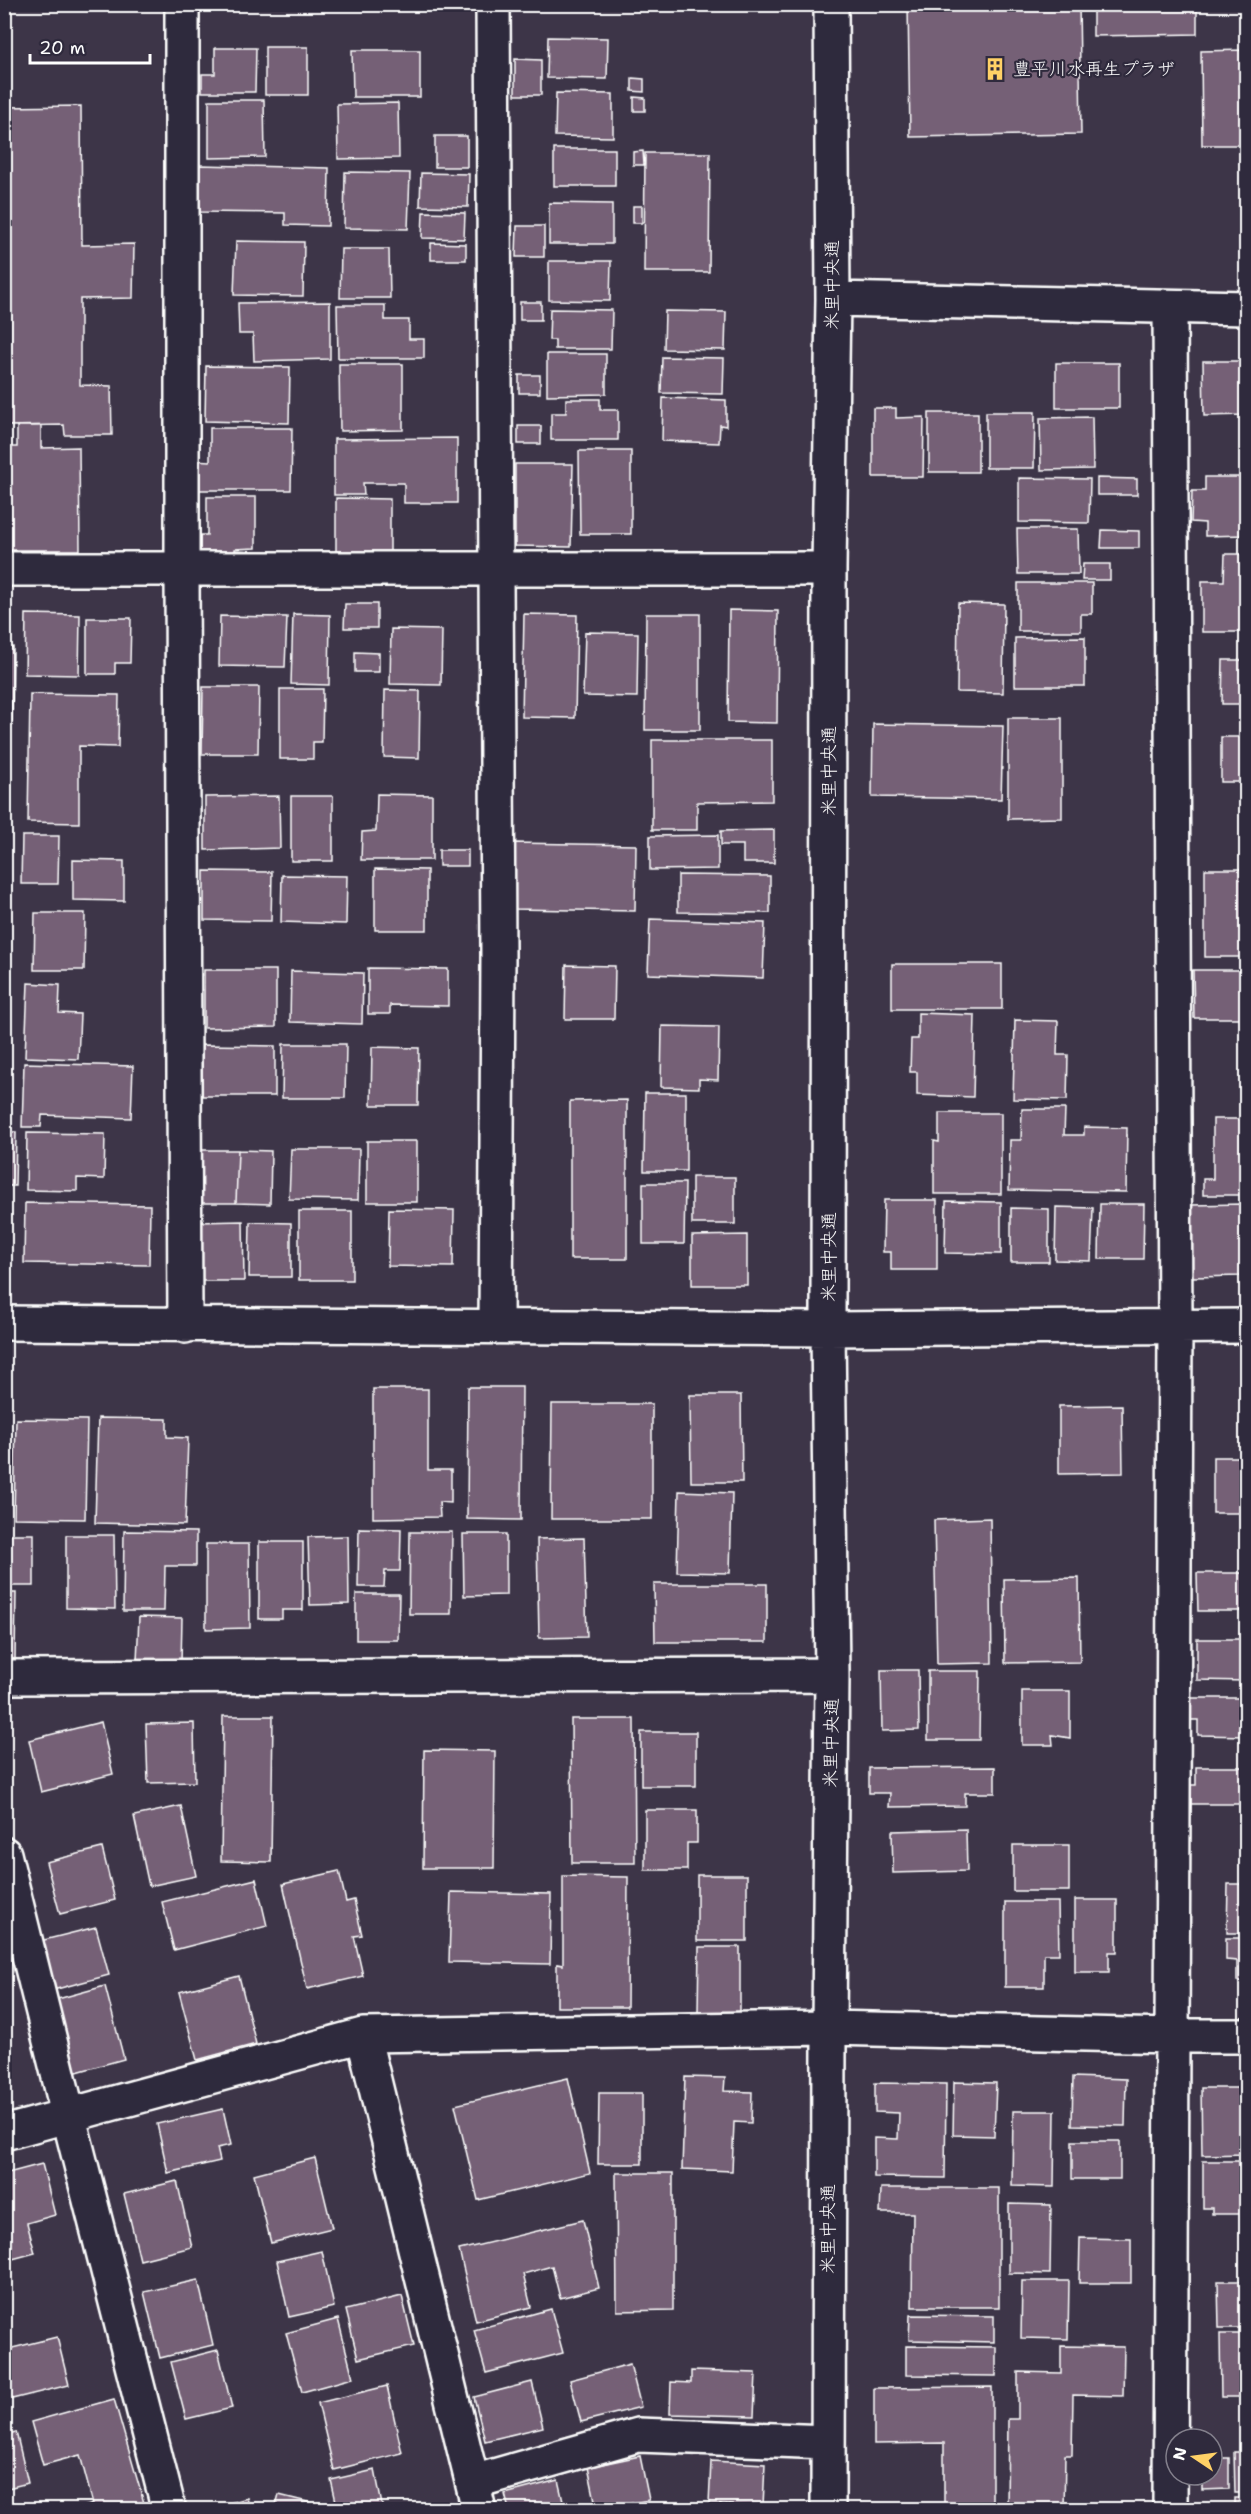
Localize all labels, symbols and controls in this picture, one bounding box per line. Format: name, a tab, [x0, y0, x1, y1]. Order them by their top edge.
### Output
scale bar	[30, 27, 150, 65]
text: 20 m	[39, 36, 85, 60]
building icon: 豊平川水再生プラザ	[982, 56, 1008, 82]
place label: 豊平川水再生プラザ	[1013, 57, 1175, 81]
street label: 米里中央通	[820, 240, 844, 330]
street label: 米里中央通	[817, 726, 841, 816]
street label: 米里中央通	[817, 1212, 841, 1302]
street label: 米里中央通	[818, 1698, 844, 1788]
street label: 米里中央通	[816, 2184, 840, 2274]
north arrow	[1164, 2427, 1224, 2487]
text: N	[1168, 2445, 1192, 2462]

